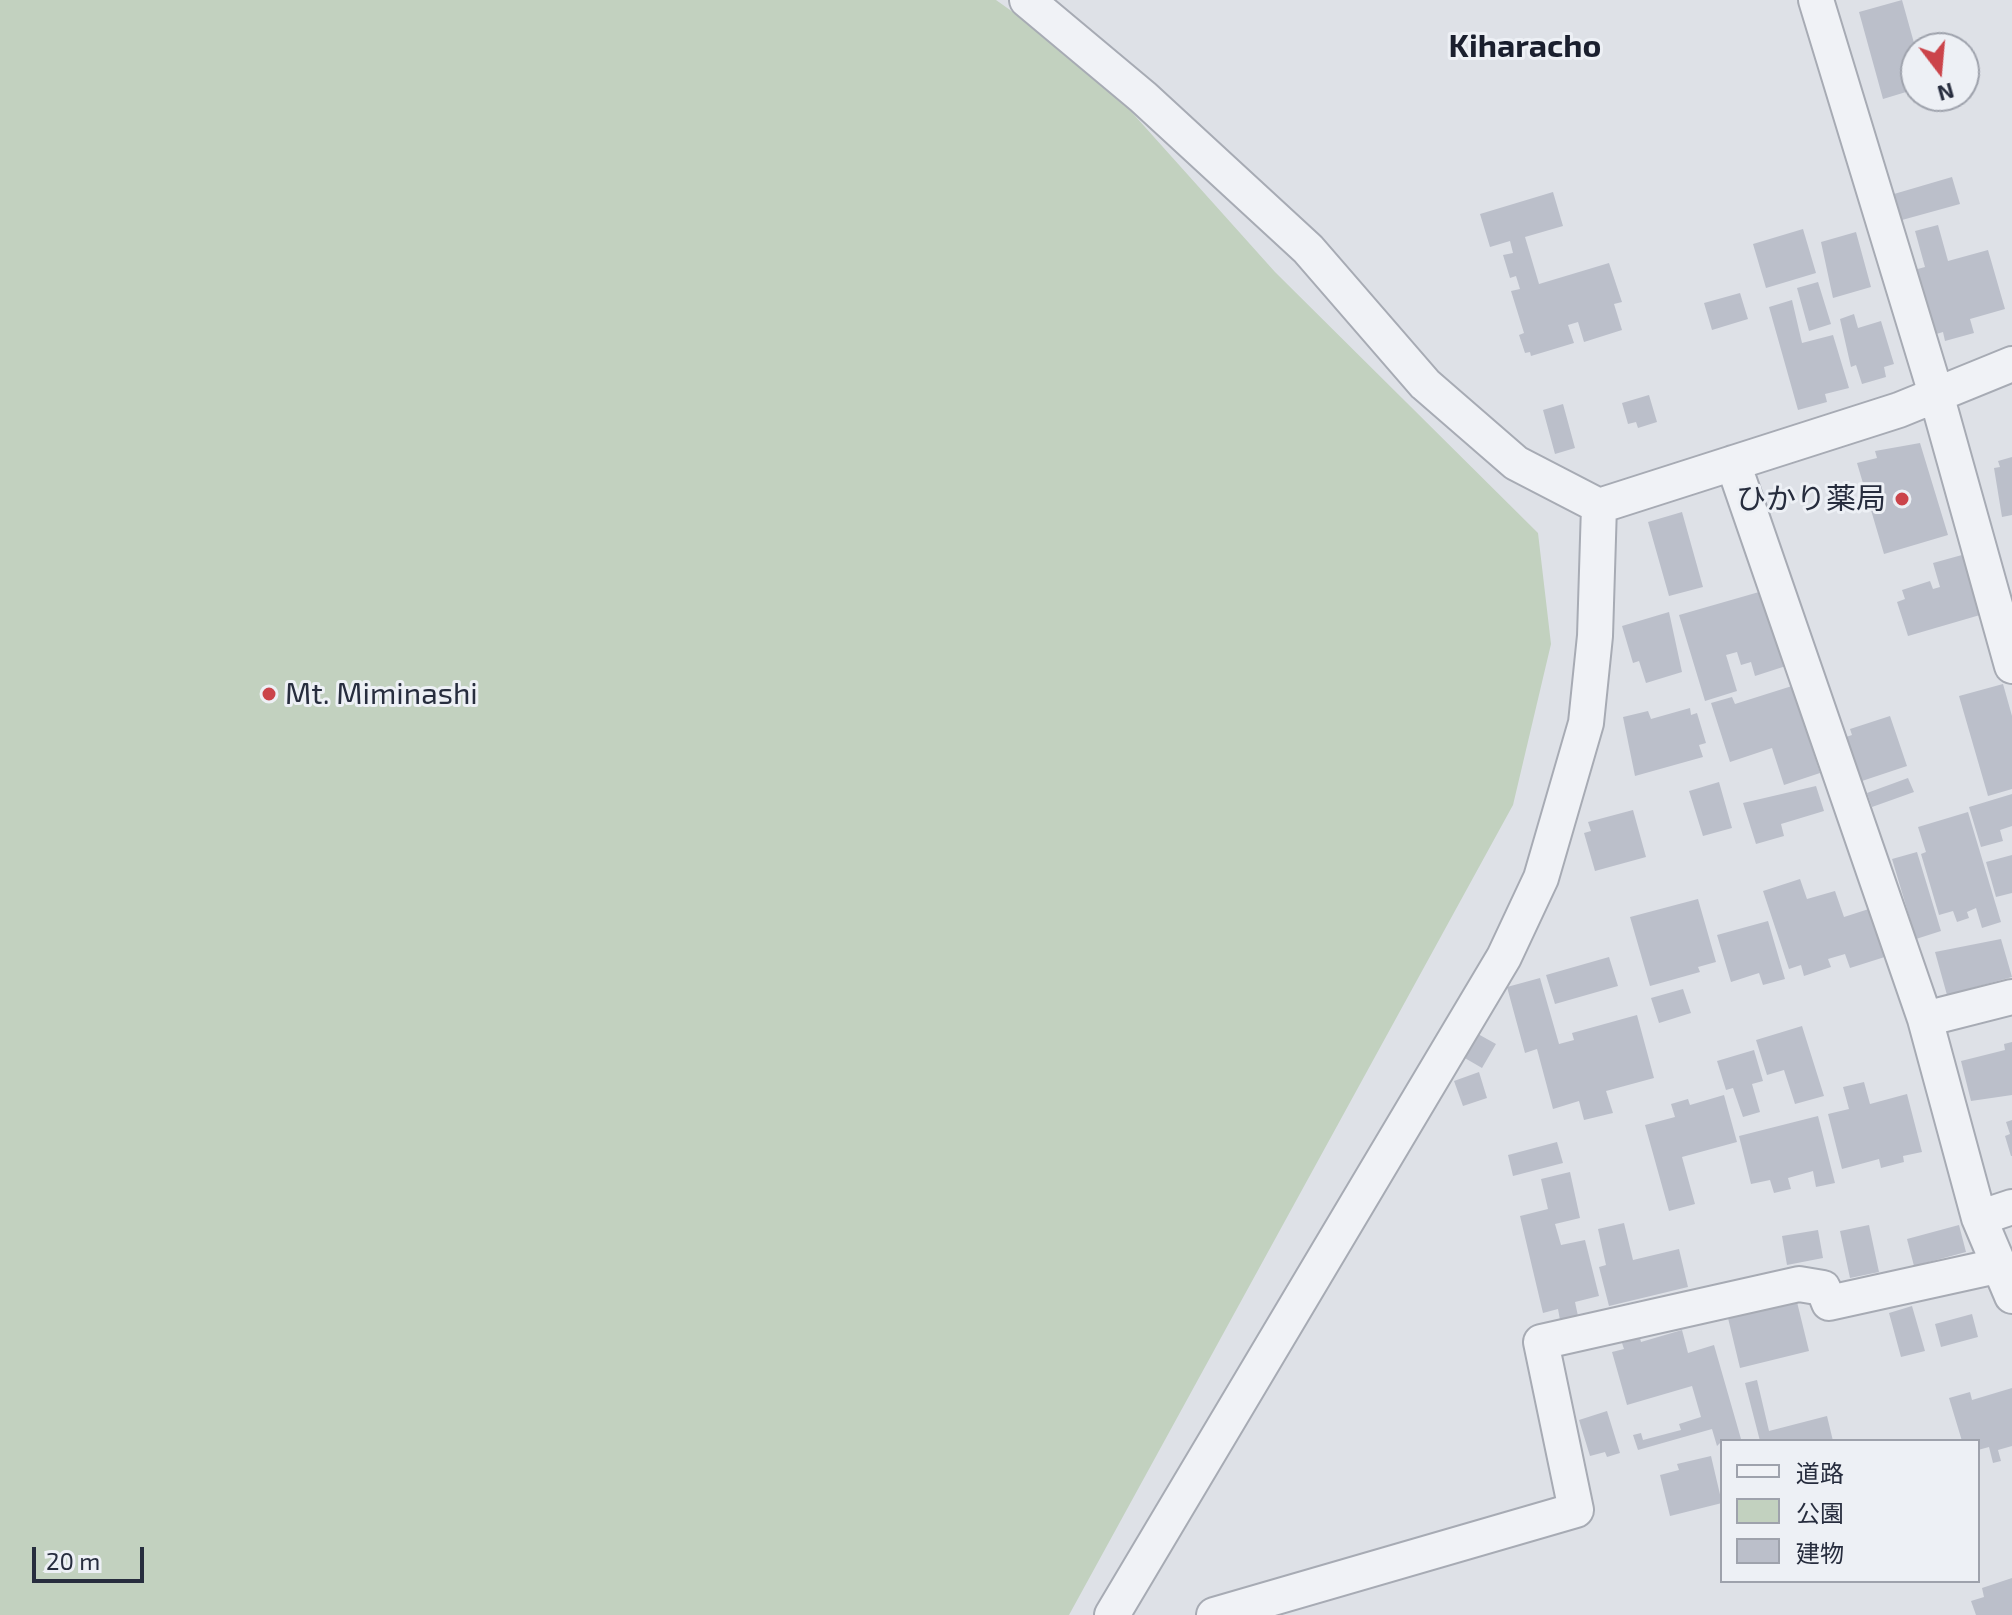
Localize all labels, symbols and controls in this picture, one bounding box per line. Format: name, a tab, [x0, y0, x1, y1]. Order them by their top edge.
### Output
district label: Kiharacho	[1449, 27, 1601, 65]
north arrow	[1900, 32, 1980, 112]
text: N	[1935, 78, 1957, 108]
place label: ひかり薬局	[1736, 481, 1886, 517]
marker: ひかり薬局	[1893, 490, 1911, 508]
place label: Mt. Miminashi	[285, 676, 478, 712]
marker: Mt. Miminashi	[260, 685, 278, 703]
legend	[1720, 1439, 1980, 1583]
text: 道路	[1796, 1458, 1844, 1487]
text: 公園	[1796, 1498, 1844, 1527]
scale bar	[36, 1531, 148, 1581]
text: 建物	[1796, 1538, 1844, 1567]
text: 20 m	[46, 1546, 100, 1575]

